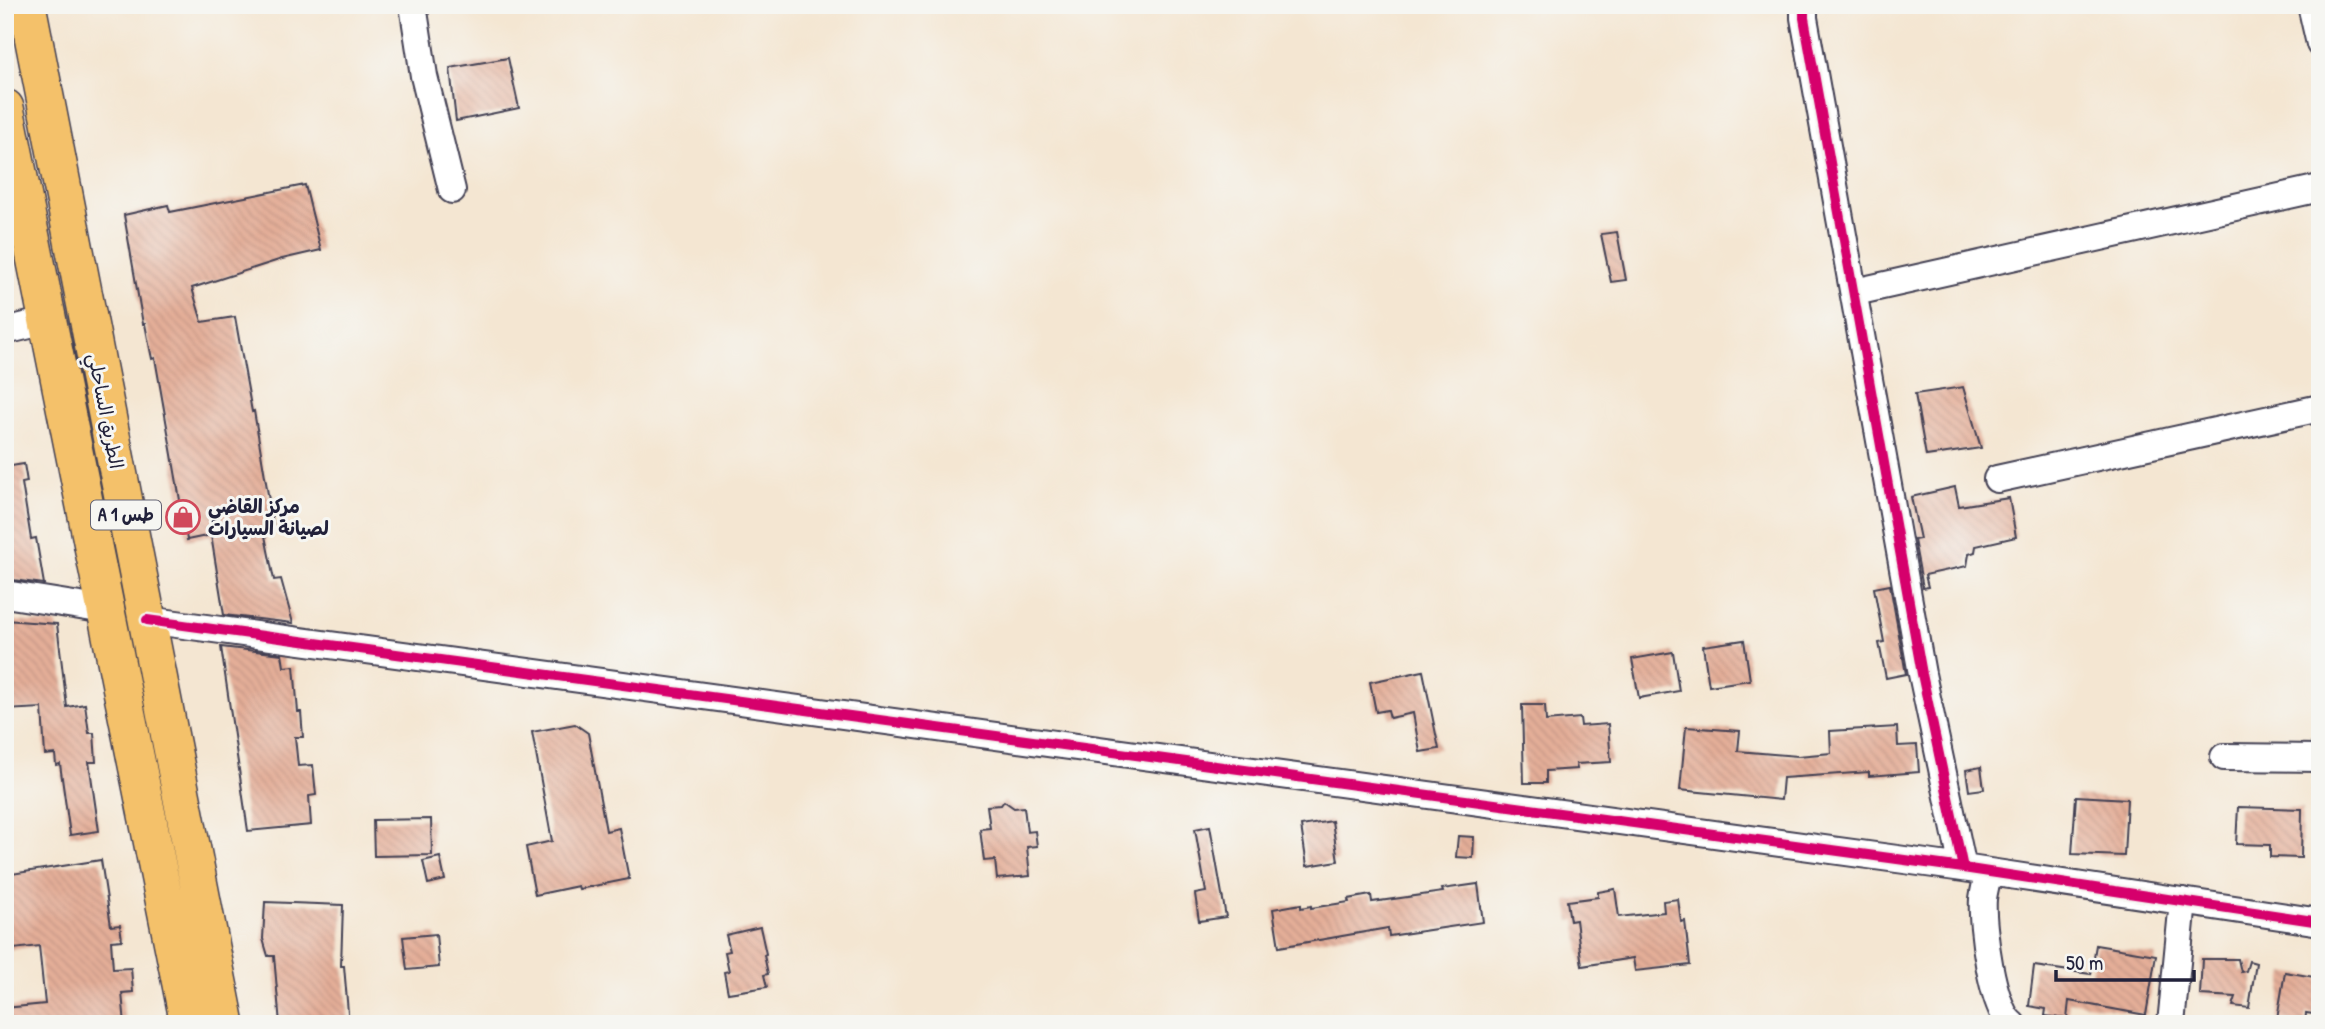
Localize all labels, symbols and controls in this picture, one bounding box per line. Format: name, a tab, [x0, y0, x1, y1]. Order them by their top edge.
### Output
street label: الطريق الساحلي	[78, 351, 130, 472]
place label: مركز القاضي لصيانة السيارات	[208, 493, 329, 541]
shop icon: مركز القاضي لصيانة السيارات	[164, 498, 202, 536]
road number: A 1 طس	[91, 500, 161, 530]
scale bar	[2056, 938, 2194, 982]
text: 50 m	[2066, 948, 2103, 977]

